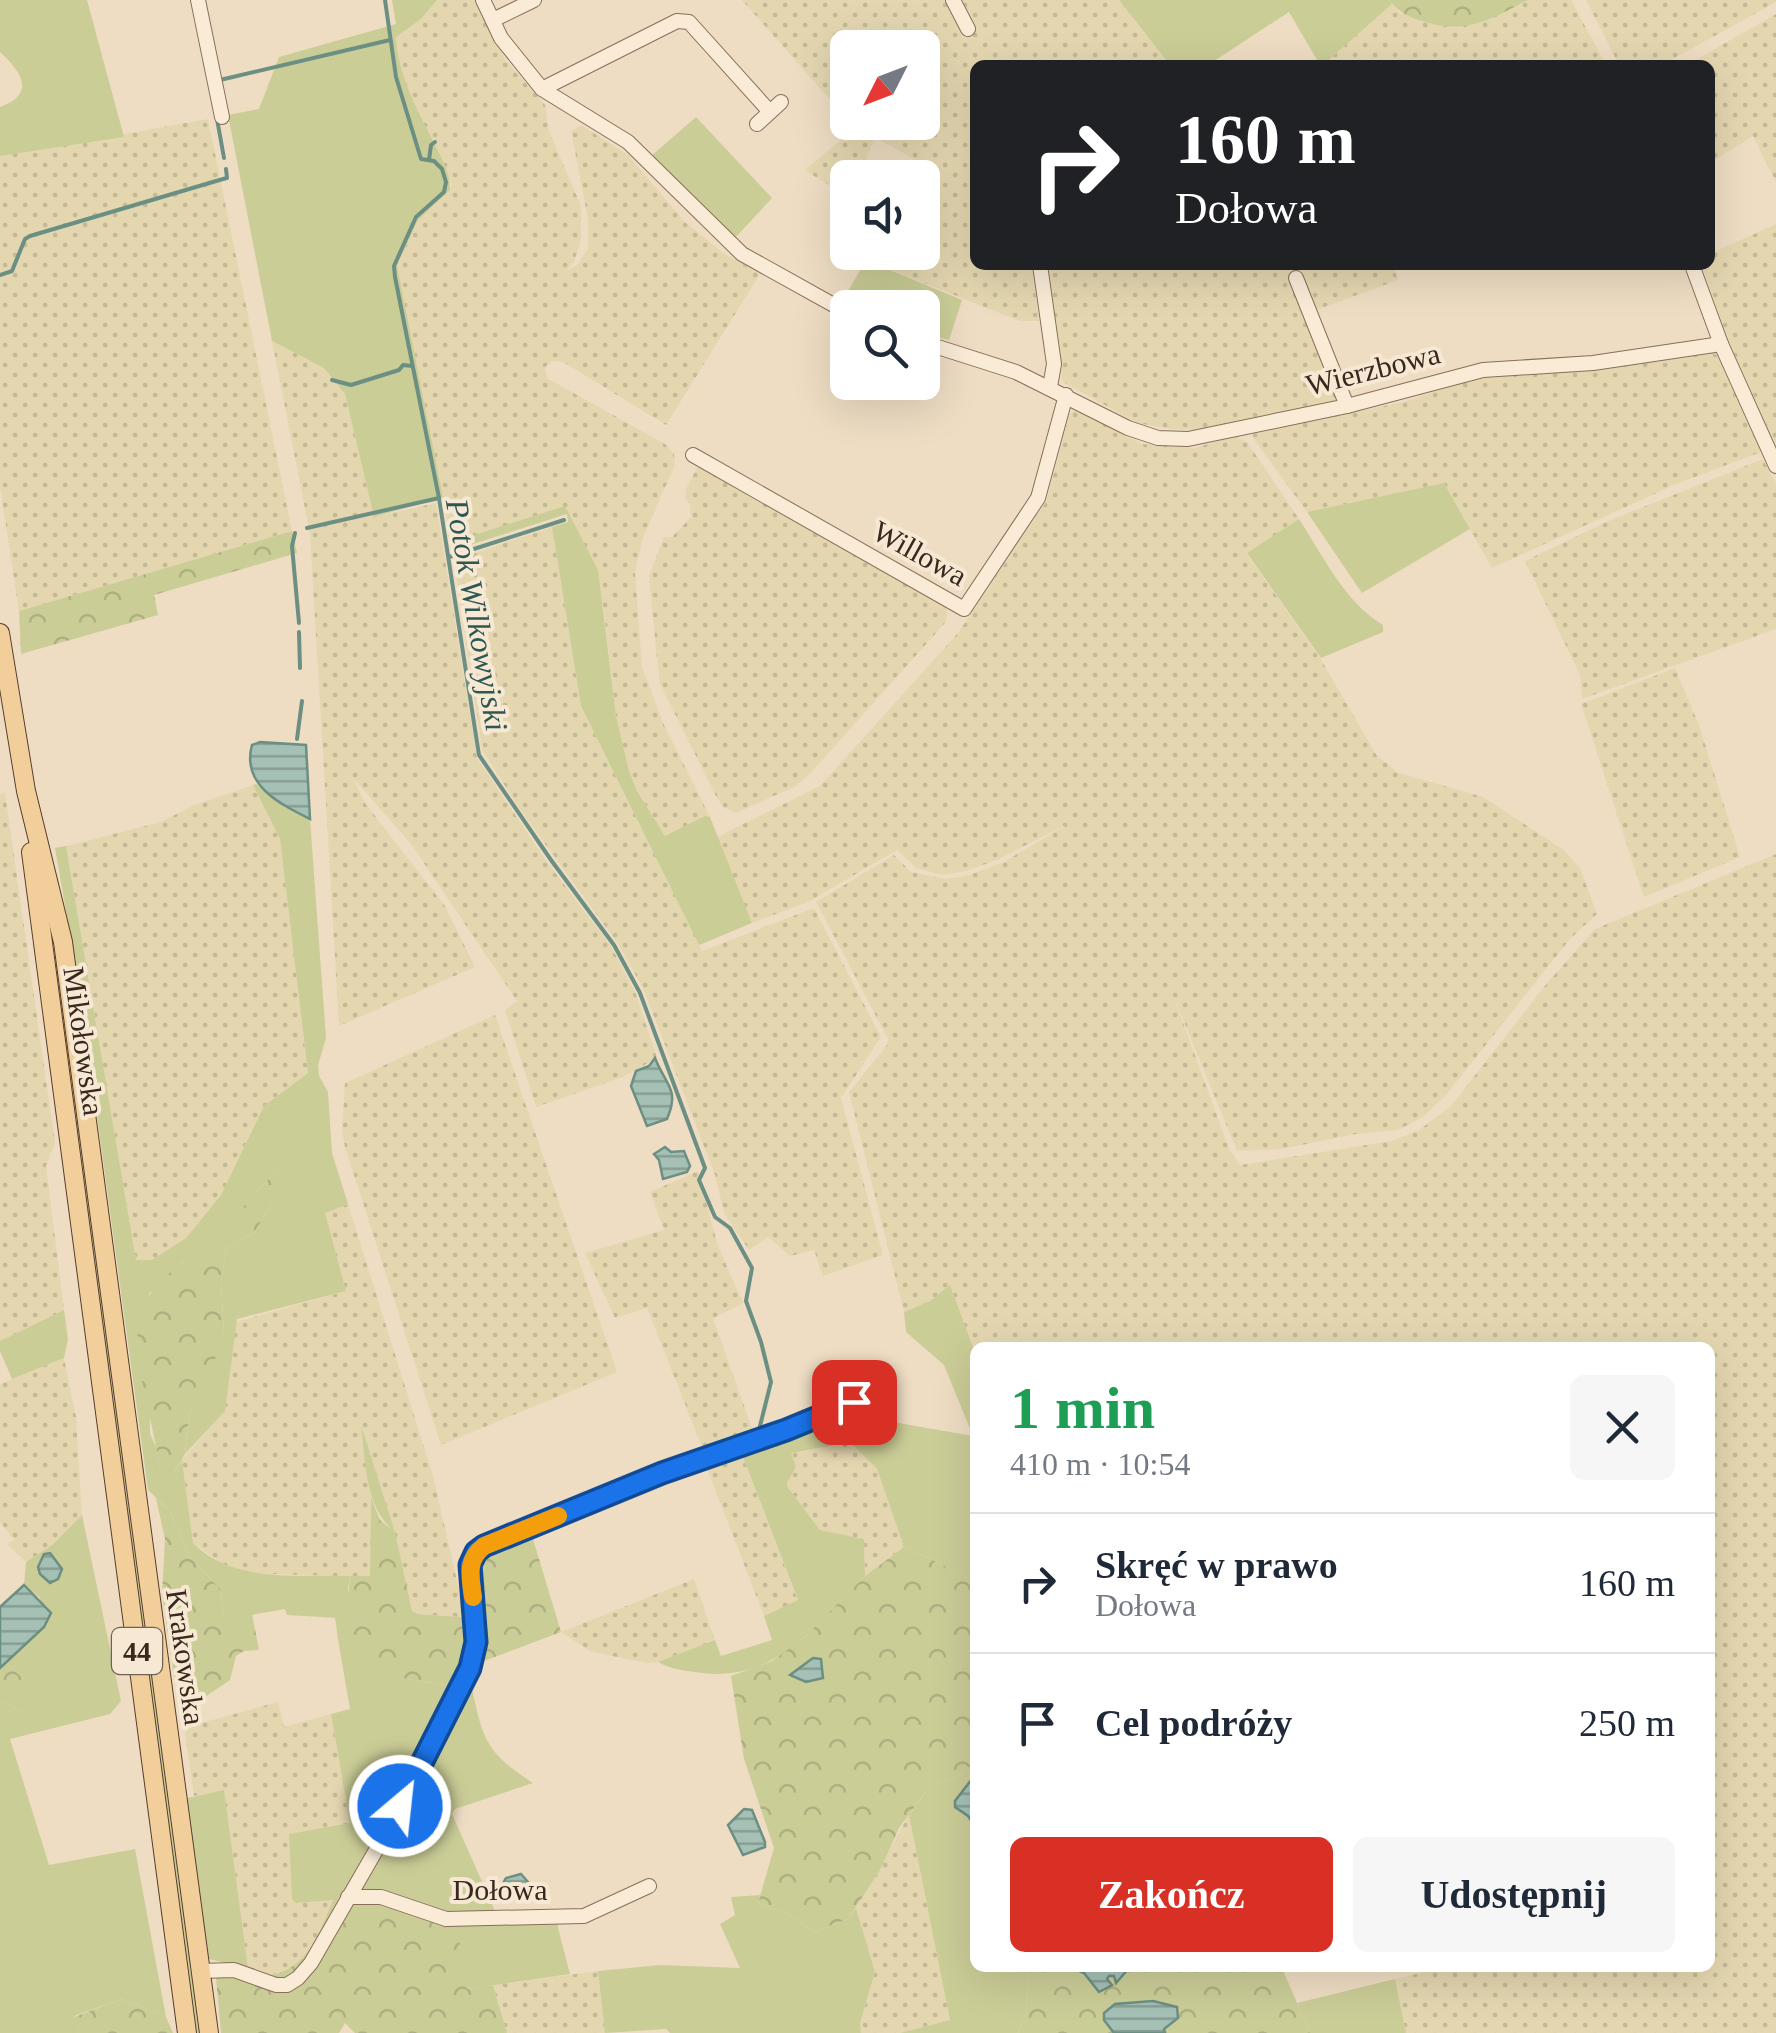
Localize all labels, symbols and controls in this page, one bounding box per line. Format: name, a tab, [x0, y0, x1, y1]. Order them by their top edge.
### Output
north arrow	[830, 30, 940, 140]
map controls	[830, 30, 940, 400]
icon: right	[1010, 100, 1140, 230]
text: 160 m	[1175, 101, 1356, 178]
button: sound	[830, 160, 940, 270]
text: Dołowa	[1175, 183, 1317, 233]
button: search	[830, 290, 940, 400]
street label: Wierzbowa	[1303, 336, 1443, 402]
water label: Potok Wilkowyjski	[439, 495, 515, 734]
street label: Willowa	[867, 514, 973, 592]
street label: Mikołowska	[57, 964, 111, 1118]
pin	[812, 1360, 897, 1445]
icon: arrive	[827, 1375, 882, 1430]
text: 1 min	[1010, 1375, 1155, 1441]
button: close	[1570, 1375, 1675, 1480]
text: 410 m · 10:54	[1010, 1446, 1190, 1482]
text: Skręć w prawo	[1095, 1544, 1338, 1586]
icon: right	[1010, 1556, 1065, 1611]
text: 160 m	[1579, 1562, 1675, 1604]
street label: Krakowska	[160, 1587, 212, 1727]
text: Dołowa	[1095, 1587, 1196, 1623]
road number: 44	[112, 1628, 162, 1674]
icon: arrive	[1010, 1696, 1065, 1751]
text: Cel podróży	[1095, 1702, 1292, 1744]
text: 250 m	[1579, 1702, 1675, 1744]
position arrow	[348, 1754, 452, 1858]
button: Zakończ	[1010, 1837, 1333, 1952]
button: Udostępnij	[1353, 1837, 1675, 1952]
street label: Dołowa	[453, 1873, 547, 1906]

